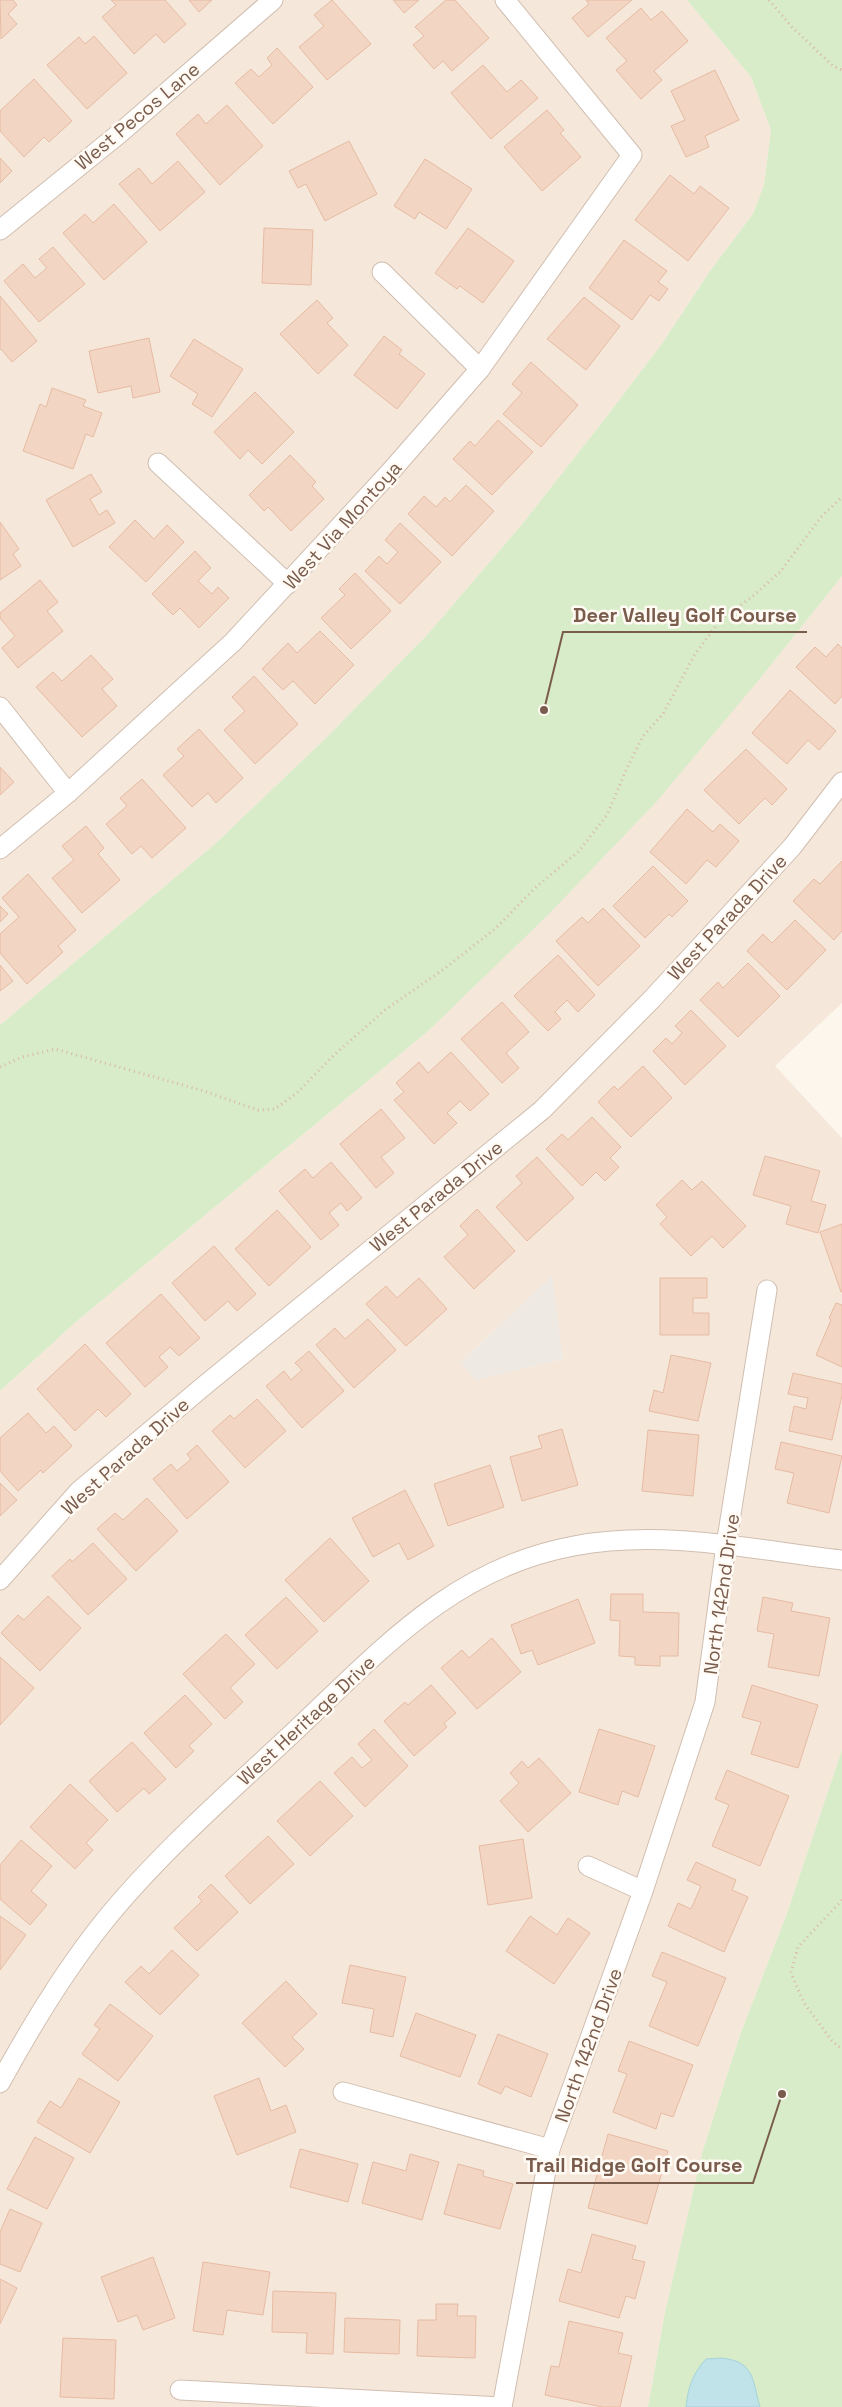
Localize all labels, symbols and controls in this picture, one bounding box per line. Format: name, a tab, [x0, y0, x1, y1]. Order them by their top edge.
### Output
street label: West Pecos Lane	[70, 57, 205, 176]
street label: West Via Montoya	[278, 456, 407, 595]
callout: Deer Valley Golf Course	[563, 597, 807, 632]
text: Deer Valley Golf Course	[573, 602, 797, 628]
street label: West Parada Drive	[662, 849, 793, 986]
street label: West Parada Drive	[365, 1135, 508, 1258]
street label: West Parada Drive	[56, 1392, 195, 1521]
street label: North 142nd Drive	[698, 1512, 745, 1676]
street label: West Heritage Drive	[232, 1650, 381, 1791]
street label: North 142nd Drive	[549, 1965, 628, 2126]
callout: Trail Ridge Golf Course	[516, 2148, 753, 2183]
text: Trail Ridge Golf Course	[525, 2152, 743, 2178]

